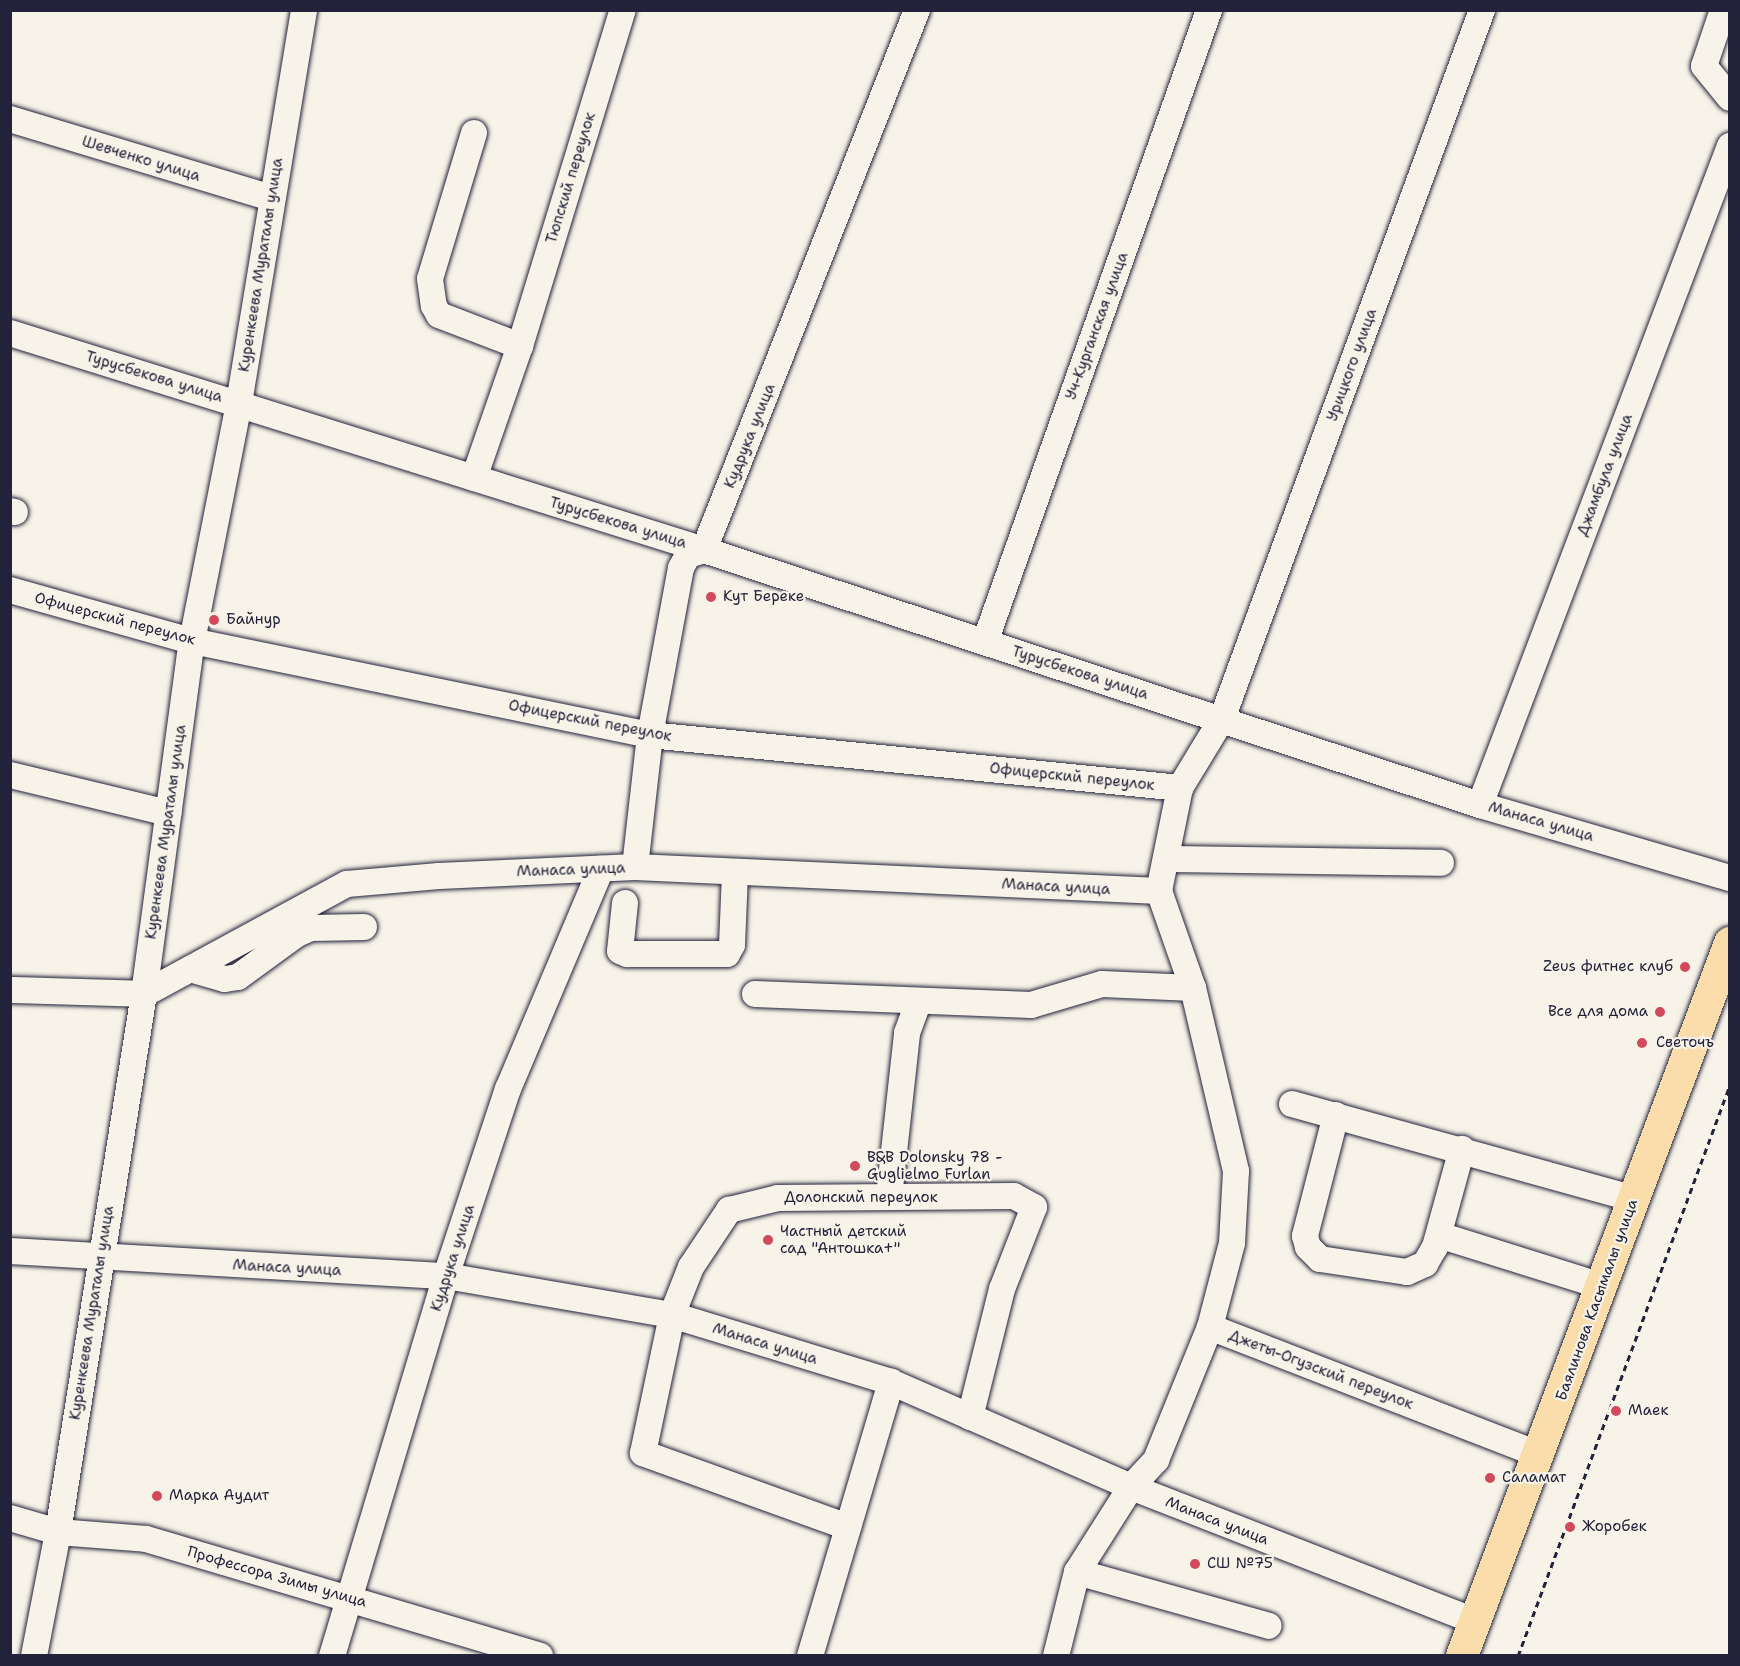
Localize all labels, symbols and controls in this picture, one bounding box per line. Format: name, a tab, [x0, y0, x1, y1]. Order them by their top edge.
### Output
street label: Тюпский переулок	[542, 110, 600, 246]
street label: Шевченко улица	[80, 132, 202, 186]
street label: Куренкеева Мураталы улица	[235, 157, 287, 373]
street label: Уч-Курганская улица	[1062, 250, 1132, 402]
street label: Урицкого улица	[1323, 306, 1381, 424]
street label: Турусбекова улица	[83, 348, 225, 406]
street label: Кудрука улица	[721, 381, 779, 491]
street label: Джамбула улица	[1573, 411, 1637, 539]
street label: Турусбекова улица	[547, 494, 689, 552]
place label: Кут Береке	[723, 588, 804, 606]
street label: Офицерский переулок	[33, 589, 197, 649]
marker: Кут Береке	[704, 590, 718, 604]
place label: Байнур	[226, 611, 281, 629]
marker: Байнур	[207, 613, 221, 627]
street label: Турусбекова улица	[1010, 642, 1150, 704]
street label: Офицерский переулок	[507, 696, 673, 746]
street label: Куренкеева Мураталы улица	[142, 724, 190, 940]
street label: Офицерский переулок	[989, 759, 1155, 795]
street label: Манаса улица	[1486, 798, 1596, 846]
street label: Манаса улица	[516, 859, 626, 881]
street label: Манаса улица	[1001, 875, 1111, 899]
place label: Zeus фитнес клуб	[1543, 958, 1673, 976]
marker: Zeus фитнес клуб	[1678, 960, 1692, 974]
place label: Все для дома	[1548, 1003, 1648, 1021]
marker: Все для дома	[1653, 1005, 1667, 1019]
marker: Светочъ	[1633, 1034, 1651, 1052]
place label: Светочъ	[1656, 1034, 1714, 1052]
place label: B&B Dolonsky 78 - Guglielmo Furlan	[867, 1148, 1002, 1183]
marker: B&B Dolonsky 78 - Guglielmo Furlan	[848, 1159, 862, 1173]
street label: Долонский переулок	[784, 1189, 938, 1207]
street label: Баялинова Касымалы улица	[1552, 1197, 1642, 1403]
street label: Кудрука улица	[427, 1202, 479, 1314]
street label: Куренкеева Мураталы улица	[66, 1205, 118, 1421]
place label: Частный детский сад "Антошка+"	[780, 1222, 907, 1257]
marker: Частный детский сад "Антошка+"	[761, 1233, 775, 1247]
street label: Манаса улица	[232, 1256, 342, 1280]
street label: Манаса улица	[710, 1319, 820, 1369]
street label: Джеты-Огузский переулок	[1226, 1326, 1416, 1414]
place label: Маек	[1628, 1402, 1668, 1420]
marker: Маек	[1609, 1404, 1623, 1418]
place label: Саламат	[1502, 1469, 1566, 1487]
marker: Саламат	[1483, 1471, 1497, 1485]
place label: Марка Аудит	[169, 1487, 269, 1505]
marker: Марка Аудит	[150, 1489, 164, 1503]
street label: Манаса улица	[1163, 1493, 1271, 1549]
place label: Жоробек	[1582, 1518, 1647, 1536]
marker: Жоробек	[1563, 1520, 1577, 1534]
street label: Профессора Зимы улица	[185, 1543, 369, 1611]
place label: СШ №75	[1207, 1555, 1273, 1573]
marker: СШ №75	[1188, 1557, 1202, 1571]

